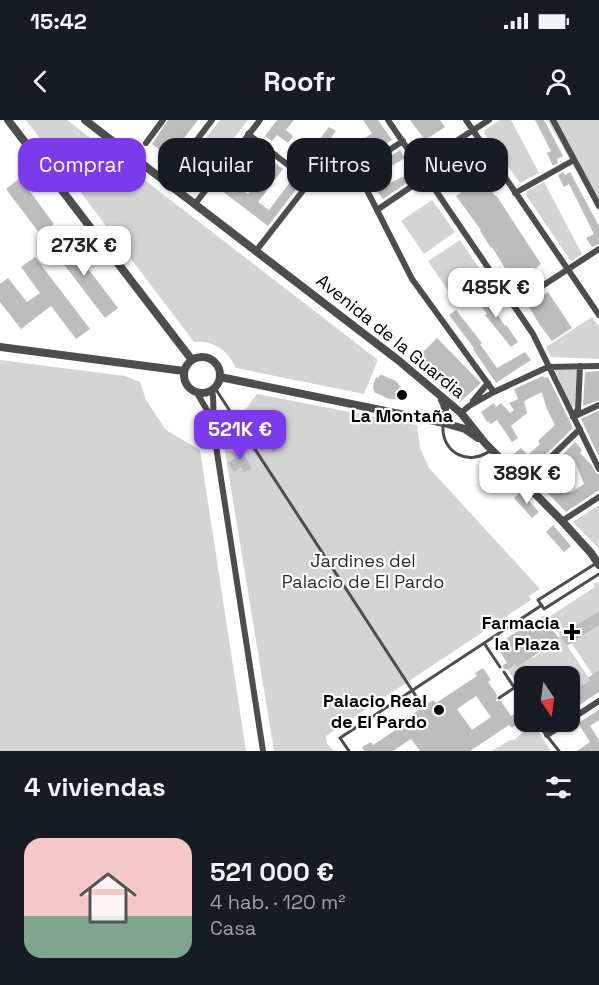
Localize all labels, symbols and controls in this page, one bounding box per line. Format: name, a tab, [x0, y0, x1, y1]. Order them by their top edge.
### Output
text: 15:42	[30, 7, 87, 35]
text: Roofr	[263, 64, 336, 99]
icon: back	[24, 65, 57, 98]
icon: person	[542, 65, 575, 98]
chip: Comprar	[18, 138, 146, 192]
chip: Alquilar	[158, 138, 275, 192]
chip: Filtros	[287, 138, 392, 192]
chip: Nuevo	[404, 138, 508, 192]
pin: 273K €	[35, 226, 133, 277]
text: 273K €	[51, 232, 117, 258]
pin: 485K €	[447, 268, 545, 319]
street label: Avenida de la Guardia	[312, 269, 470, 403]
text: 485K €	[462, 274, 530, 300]
marker: La Montaña	[395, 388, 409, 402]
place label: La Montaña	[351, 404, 454, 427]
pin: 521K €	[191, 410, 289, 461]
text: 521K €	[208, 416, 272, 442]
pin: 389K €	[478, 454, 576, 505]
text: 389K €	[493, 460, 561, 486]
park label: Jardines del Palacio de El Pardo	[282, 549, 444, 593]
place label: Farmacia la Plaza	[482, 611, 561, 655]
marker: Farmacia la Plaza	[565, 625, 579, 639]
north arrow	[514, 666, 580, 732]
map controls	[514, 666, 580, 732]
place label: Palacio Real de El Pardo	[323, 689, 427, 733]
marker: Palacio Real de El Pardo	[432, 703, 446, 717]
text: 4 viviendas	[24, 770, 166, 804]
icon: filters	[542, 771, 575, 804]
text: 521 000 €	[210, 855, 334, 889]
icon: home	[72, 862, 144, 934]
text: 4 hab. · 120 m²	[210, 889, 345, 915]
text: Casa	[210, 915, 256, 941]

